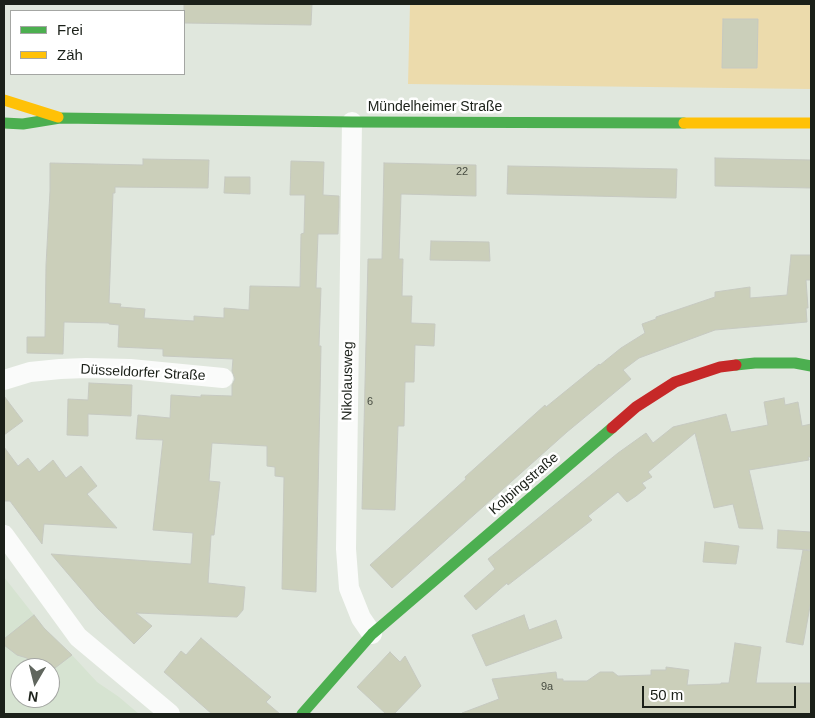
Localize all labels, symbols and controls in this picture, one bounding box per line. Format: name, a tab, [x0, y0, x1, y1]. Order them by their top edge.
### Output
legend	[10, 10, 185, 75]
text: Frei	[57, 21, 83, 38]
text: Zäh	[57, 46, 83, 63]
street label: Mündelheimer Straße	[368, 99, 502, 115]
house number: 22	[456, 165, 468, 179]
street label: Nikolausweg	[339, 341, 357, 421]
street label: Düsseldorfer Straße	[80, 361, 206, 385]
house number: 6	[367, 395, 373, 409]
street label: Kolpingstraße	[486, 449, 562, 519]
north arrow	[10, 658, 60, 708]
scale bar	[645, 676, 799, 708]
house number: 9a	[541, 680, 553, 694]
text: 50 m	[650, 686, 683, 703]
text: N	[27, 688, 39, 705]

